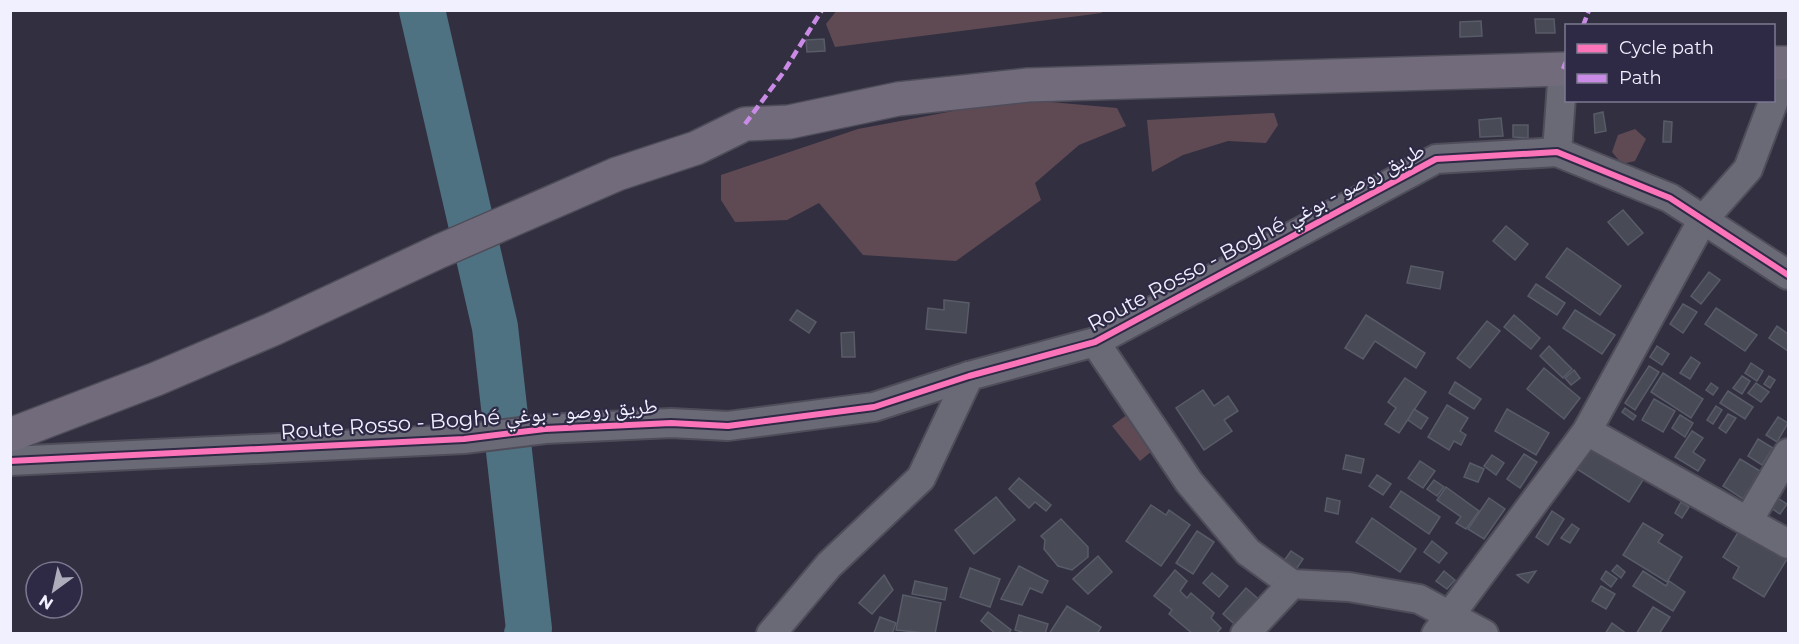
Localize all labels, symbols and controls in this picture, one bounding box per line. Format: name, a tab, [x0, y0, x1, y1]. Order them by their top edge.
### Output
legend	[1565, 24, 1775, 102]
text: Cycle path	[1619, 37, 1714, 59]
text: Path	[1619, 67, 1662, 89]
street label: Route Rosso - Boghé طريق روصو - بوغي	[1083, 137, 1431, 340]
street label: Route Rosso - Boghé طريق روصو - بوغي	[280, 393, 659, 448]
north arrow	[24, 560, 84, 620]
text: N	[36, 591, 57, 614]

